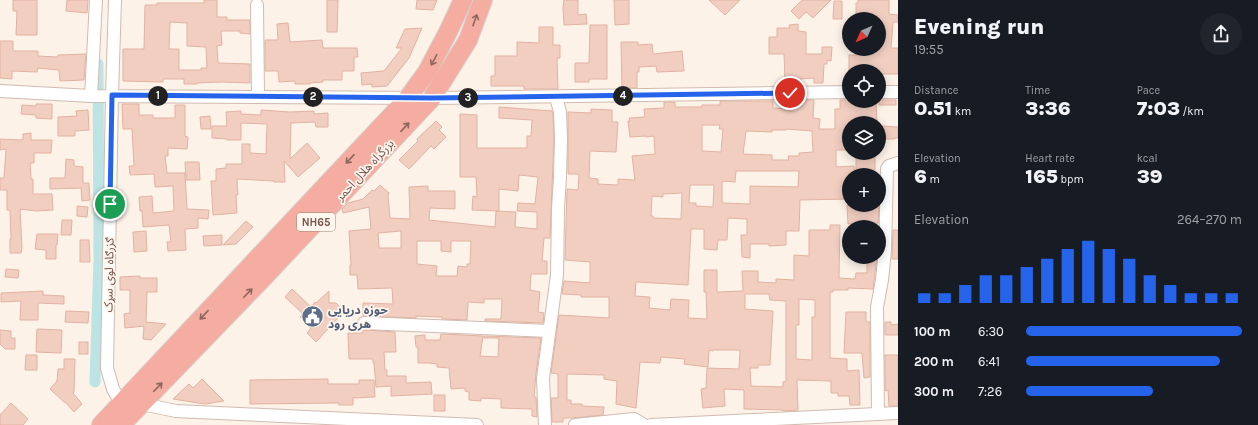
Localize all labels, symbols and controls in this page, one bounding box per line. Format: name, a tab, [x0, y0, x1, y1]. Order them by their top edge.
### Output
north arrow	[842, 12, 886, 56]
map controls	[842, 12, 886, 264]
button: share	[1200, 13, 1242, 55]
one-way arrow	[472, 14, 480, 26]
text: Evening run	[914, 14, 1044, 40]
text: 19:55	[914, 42, 944, 57]
one-way arrow	[429, 54, 437, 66]
button: locate	[842, 64, 886, 108]
pin	[773, 76, 807, 110]
icon: check	[779, 82, 801, 104]
text: Distance	[914, 84, 958, 97]
text: Time	[1025, 84, 1050, 97]
text: Pace	[1137, 84, 1160, 97]
pin: 1	[148, 86, 168, 106]
pin: 4	[613, 86, 633, 106]
pin: 2	[303, 87, 323, 107]
pin: 3	[458, 88, 478, 108]
text: 1	[156, 89, 160, 102]
text: 4	[620, 89, 626, 102]
text: 2	[310, 90, 316, 103]
text: 3	[465, 91, 471, 104]
text: 0.51	[914, 97, 952, 120]
text: 3:36	[1025, 97, 1071, 120]
text: 7:03	[1137, 97, 1180, 120]
text: km	[952, 105, 971, 118]
text: /km	[1180, 105, 1204, 118]
button: layers	[842, 116, 886, 160]
one-way arrow	[400, 122, 410, 132]
street label: بزرگراه هلال احمر	[332, 136, 397, 204]
text: Elevation	[914, 152, 961, 165]
text: Heart rate	[1025, 152, 1075, 165]
text: kcal	[1137, 152, 1158, 165]
one-way arrow	[345, 154, 355, 164]
text: 6	[914, 165, 927, 188]
text: 165	[1025, 165, 1058, 188]
text: 39	[1137, 165, 1163, 188]
button: +	[842, 168, 886, 212]
text: m	[927, 173, 940, 186]
text: bpm	[1058, 173, 1084, 186]
pin	[93, 187, 127, 221]
icon: arrive	[99, 193, 121, 215]
text: Elevation	[914, 212, 969, 227]
text: 264–270 m	[1177, 212, 1242, 227]
road number: NH65	[297, 213, 335, 231]
button: −	[842, 220, 886, 264]
street label: ګزرګاه لوی سړک	[101, 236, 117, 312]
one-way arrow	[244, 288, 253, 298]
place label: حوزه دریایی هری رود	[328, 303, 388, 331]
public building icon: حوزه دریایی هری رود	[299, 304, 325, 330]
one-way arrow	[199, 310, 208, 320]
text: 100 m	[914, 324, 951, 339]
text: 6:30	[978, 324, 1004, 339]
text: 200 m	[914, 354, 954, 369]
text: 6:41	[978, 354, 1000, 369]
one-way arrow	[153, 382, 163, 392]
text: 300 m	[914, 384, 954, 399]
text: 7:26	[978, 384, 1002, 399]

